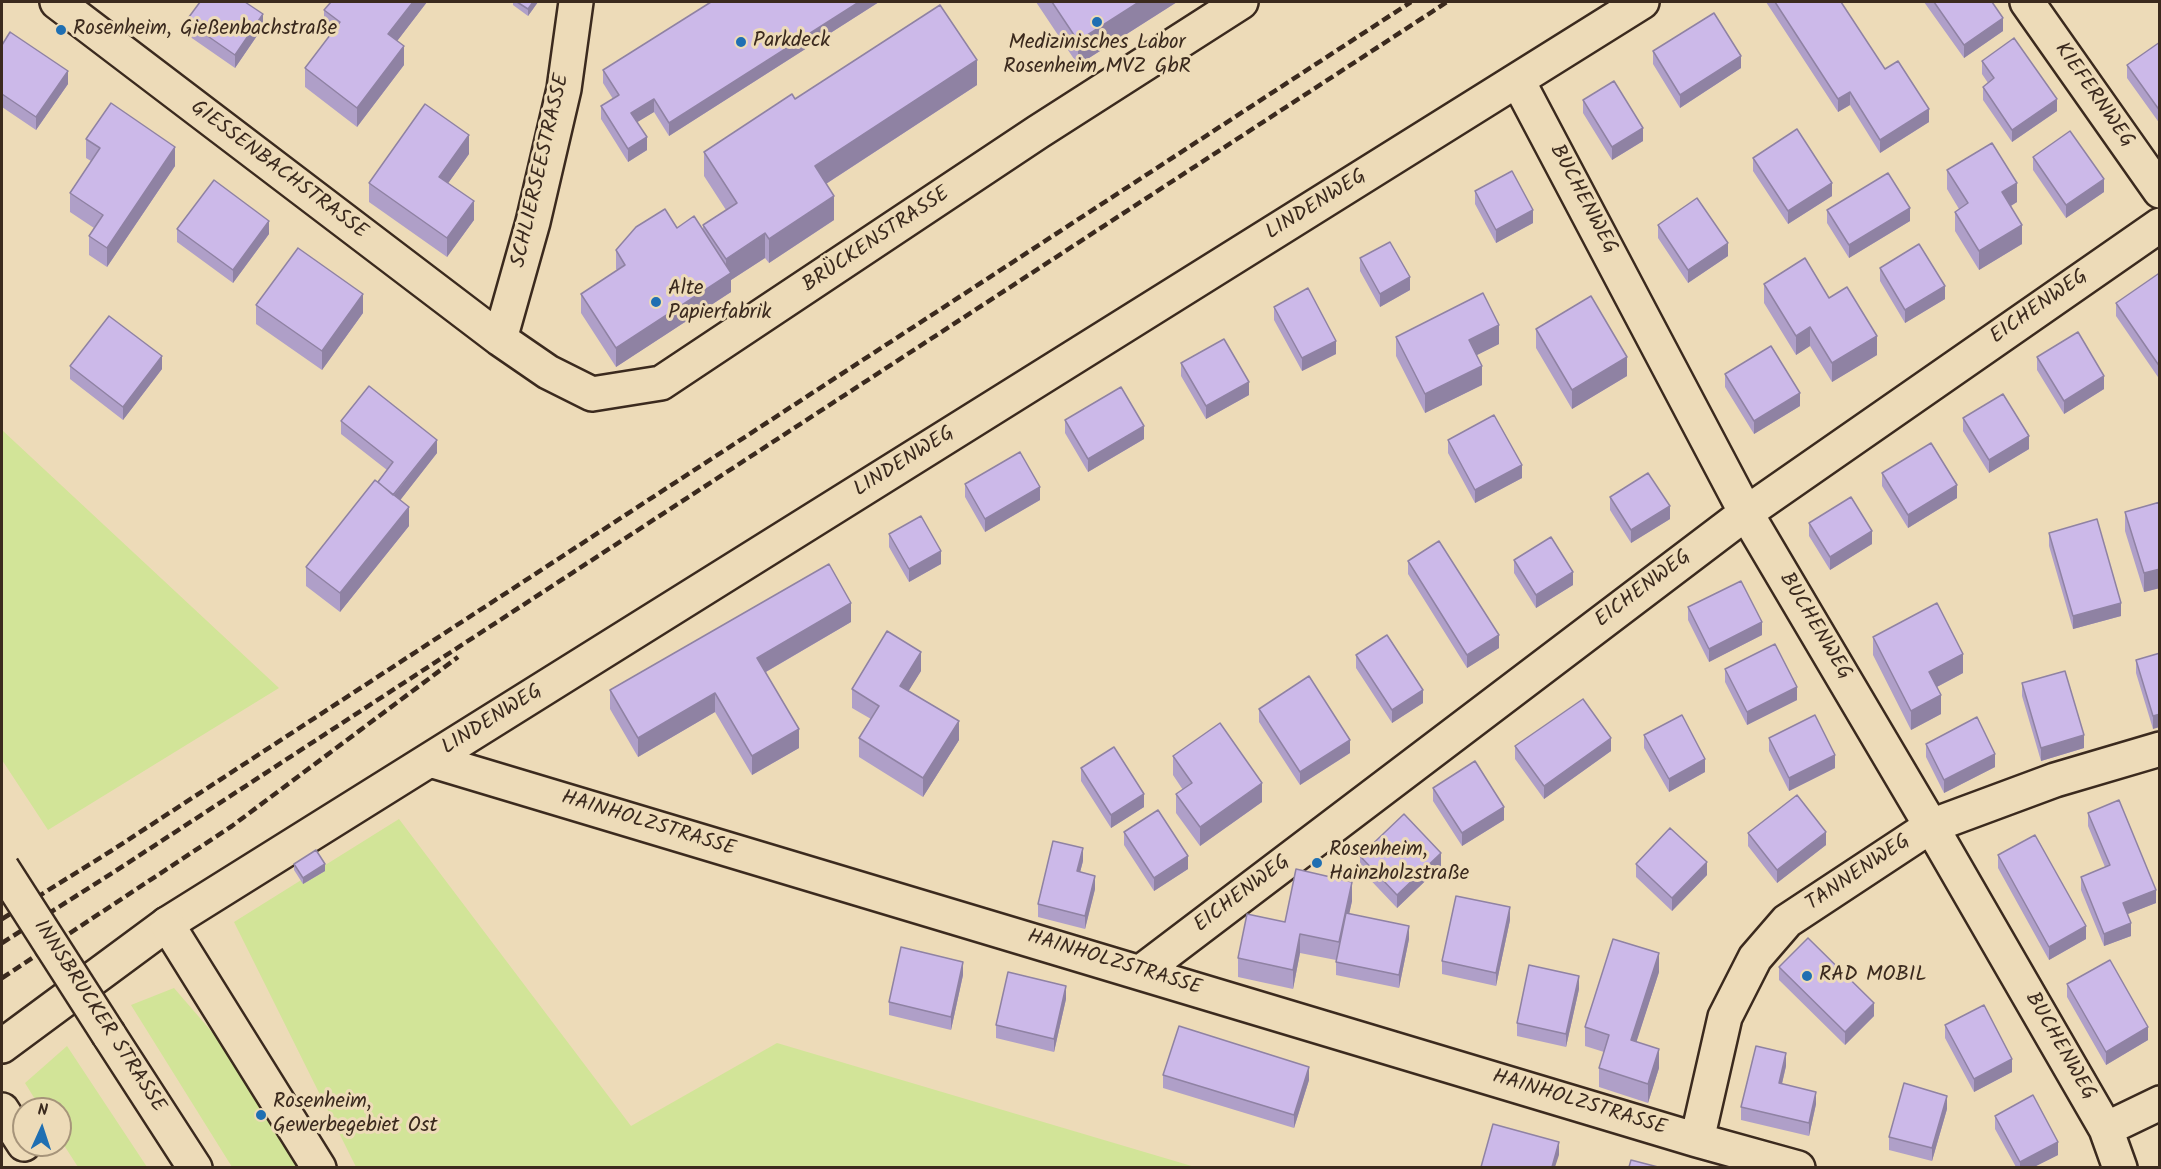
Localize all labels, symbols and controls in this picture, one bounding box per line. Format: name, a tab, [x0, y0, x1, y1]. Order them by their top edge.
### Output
marker: Medizinisches Labor Rosenheim MVZ GbR	[1090, 15, 1104, 29]
place label: Rosenheim, Gießenbachstraße	[73, 17, 337, 43]
marker: Rosenheim, Gießenbachstraße	[54, 23, 68, 37]
place label: Parkdeck	[753, 29, 830, 55]
place label: Medizinisches Labor Rosenheim MVZ GbR	[1003, 31, 1191, 81]
marker: Parkdeck	[734, 35, 748, 49]
street label: KIEFERNWEG	[2048, 39, 2138, 153]
street label: SCHLIERSEESTRASSE	[507, 72, 577, 270]
street label: GIESSENBACHSTRASSE	[184, 96, 372, 246]
street label: BUCHENWEG	[1543, 141, 1621, 259]
street label: LINDENWEG	[1262, 165, 1372, 247]
street label: BRÜCKENSTRASSE	[799, 183, 955, 299]
street label: EICHENWEG	[1986, 265, 2094, 351]
place label: Alte Papierfabrik	[668, 277, 771, 327]
marker: Alte Papierfabrik	[649, 295, 663, 309]
street label: LINDENWEG	[850, 422, 960, 504]
street label: EICHENWEG	[1591, 546, 1697, 634]
street label: BUCHENWEG	[1772, 569, 1856, 685]
street label: LINDENWEG	[438, 680, 548, 762]
street label: HAINHOLZSTRASSE	[558, 786, 738, 864]
street label: TANNENWEG	[1802, 830, 1916, 918]
place label: Rosenheim, Hainzholzstraße	[1329, 838, 1469, 888]
street label: EICHENWEG	[1190, 851, 1296, 939]
marker: Rosenheim, Hainzholzstraße	[1310, 856, 1324, 870]
street label: INNSBRUCKER STRASSE	[26, 916, 170, 1118]
street label: HAINHOLZSTRASSE	[1024, 925, 1204, 1003]
place label: RAD MOBIL	[1819, 963, 1927, 989]
marker: RAD MOBIL	[1800, 969, 1814, 983]
street label: BUCHENWEG	[2018, 988, 2100, 1106]
street label: HAINHOLZSTRASSE	[1489, 1065, 1669, 1143]
place label: Rosenheim, Gewerbegebiet Ost	[273, 1090, 438, 1140]
north arrow	[12, 1097, 72, 1157]
marker: Rosenheim, Gewerbegebiet Ost	[254, 1108, 268, 1122]

